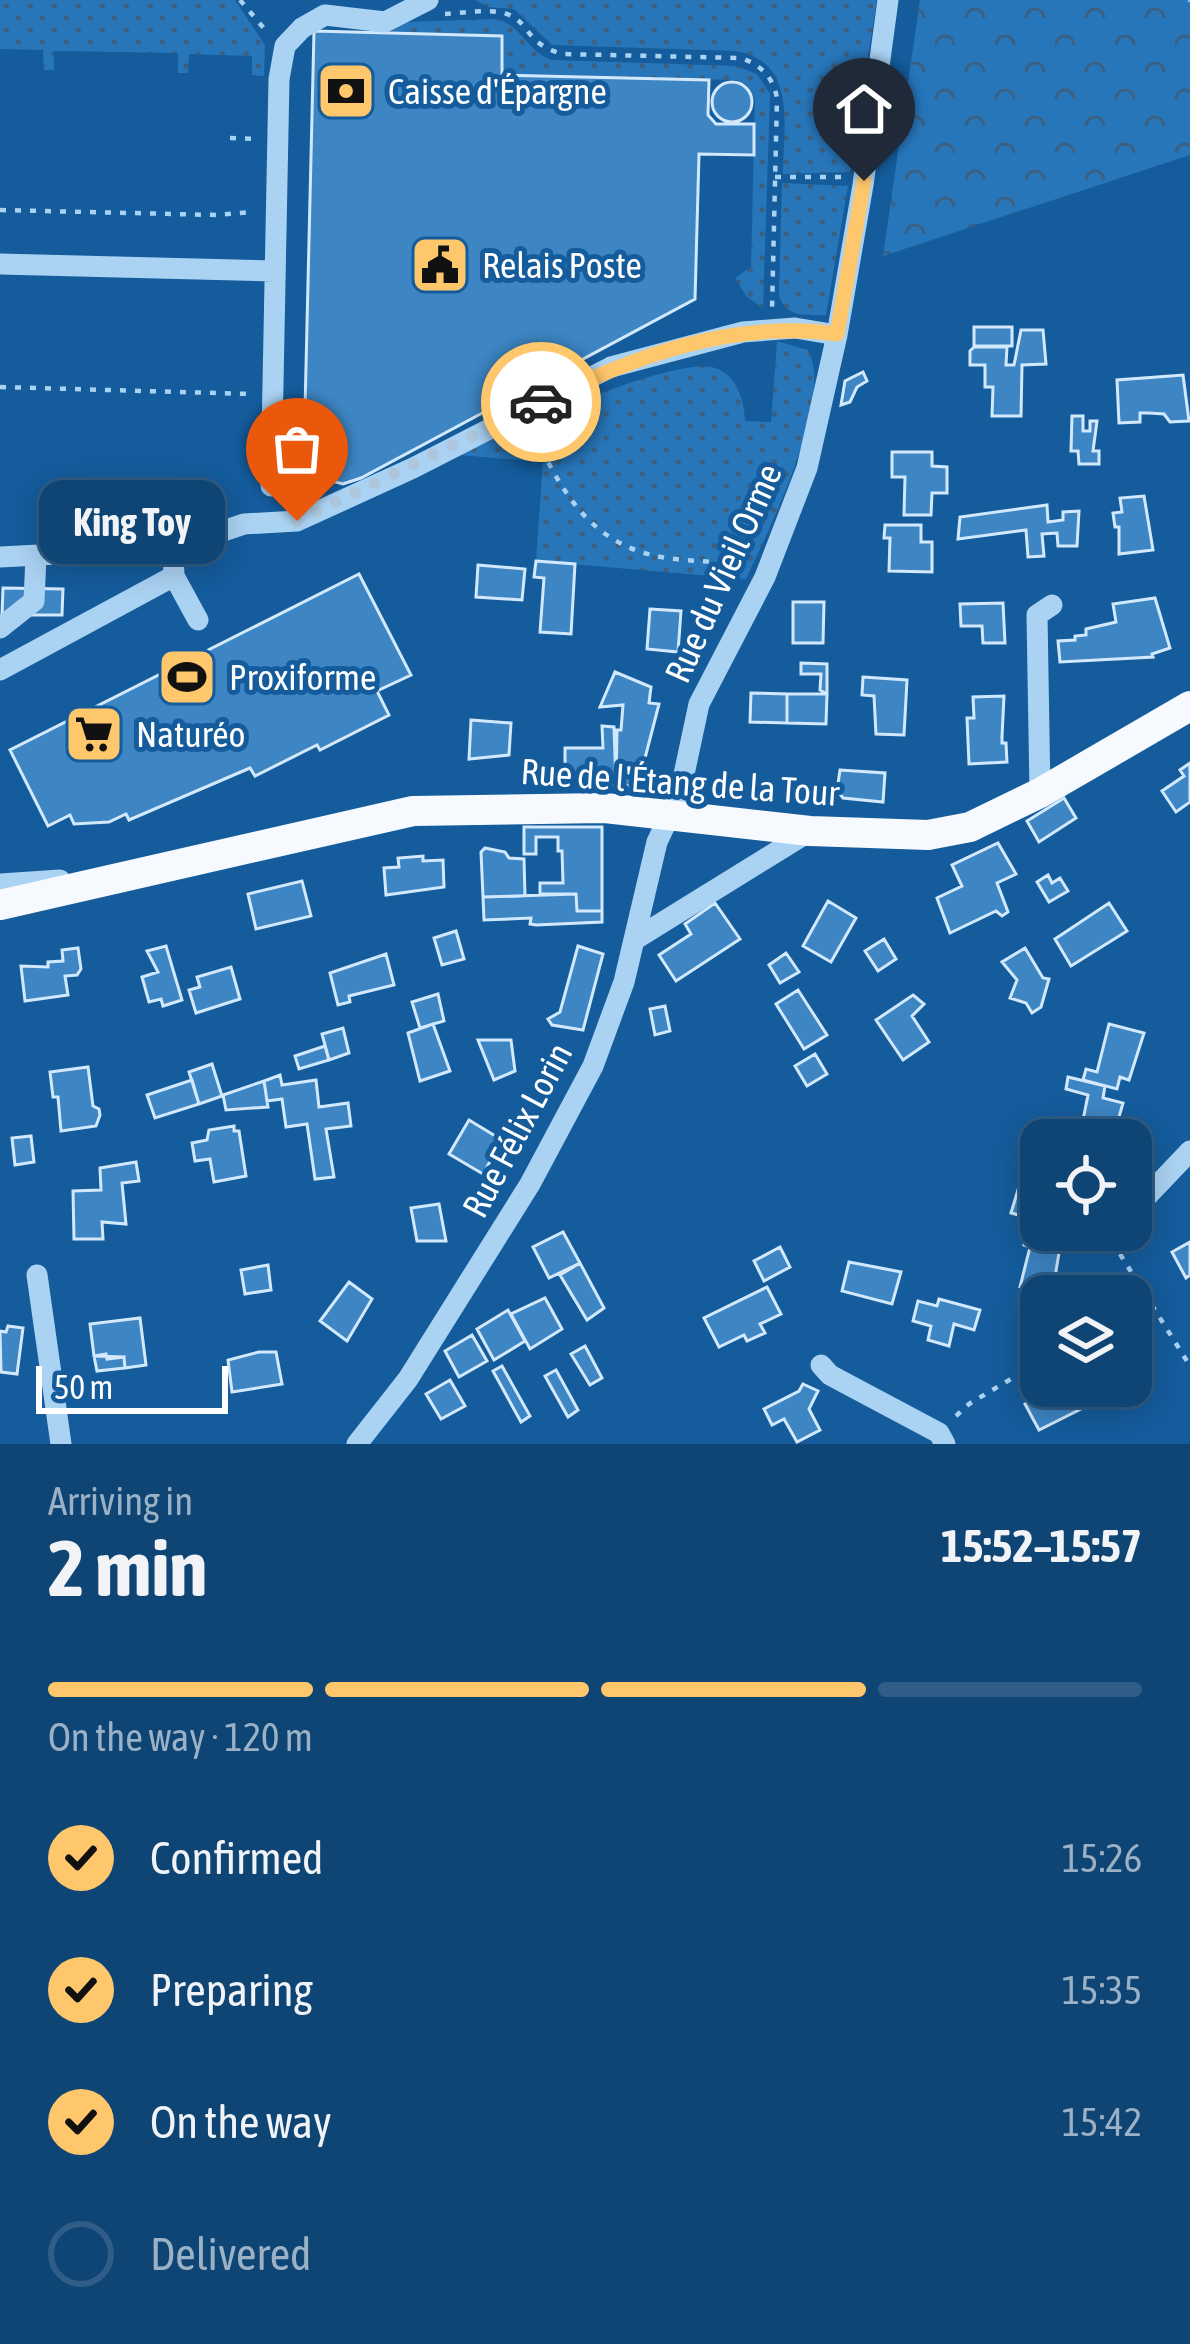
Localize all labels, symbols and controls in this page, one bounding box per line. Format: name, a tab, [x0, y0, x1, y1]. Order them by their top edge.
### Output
pin	[813, 58, 915, 181]
bank icon: Caisse d'Épargne	[315, 60, 377, 122]
place label: Caisse d'Épargne	[388, 70, 607, 112]
icon: home	[831, 76, 897, 142]
public building icon: Relais Poste	[409, 234, 471, 296]
place label: Relais Poste	[482, 244, 642, 286]
courier	[481, 342, 601, 462]
icon: car	[508, 369, 574, 435]
pin	[246, 398, 348, 521]
icon: bag	[264, 416, 330, 482]
street label: Rue du Vieil Orme	[656, 457, 790, 689]
callout: King Toy	[39, 479, 225, 563]
text: King Toy	[73, 500, 191, 544]
sports icon: Proxiforme	[156, 646, 218, 708]
place label: Proxiforme	[229, 656, 376, 698]
supermarket icon: Naturéo	[63, 703, 125, 765]
place label: Naturéo	[136, 713, 245, 755]
street label: Rue de l'Étang de la Tour	[519, 750, 842, 814]
street label: Rue Félix Lorin	[454, 1036, 580, 1224]
map controls	[1020, 1119, 1152, 1407]
button: locate	[1020, 1119, 1152, 1251]
button: layers	[1020, 1275, 1152, 1407]
scale bar	[36, 1360, 228, 1413]
text: 50 m	[54, 1368, 113, 1406]
text: Arriving in	[48, 1479, 193, 1523]
text: 15:52–15:57	[941, 1520, 1142, 1572]
text: 2 min	[48, 1523, 207, 1613]
text: On the way · 120 m	[48, 1715, 313, 1759]
icon: check	[48, 1825, 114, 1891]
text: Confirmed	[150, 1832, 323, 1884]
text: 15:26	[1062, 1836, 1142, 1880]
icon: check	[48, 1957, 114, 2023]
text: Preparing	[150, 1964, 313, 2016]
text: 15:35	[1062, 1968, 1142, 2012]
icon: check	[48, 2089, 114, 2155]
text: On the way	[150, 2096, 332, 2148]
text: 15:42	[1062, 2100, 1142, 2144]
text: Delivered	[150, 2228, 311, 2280]

